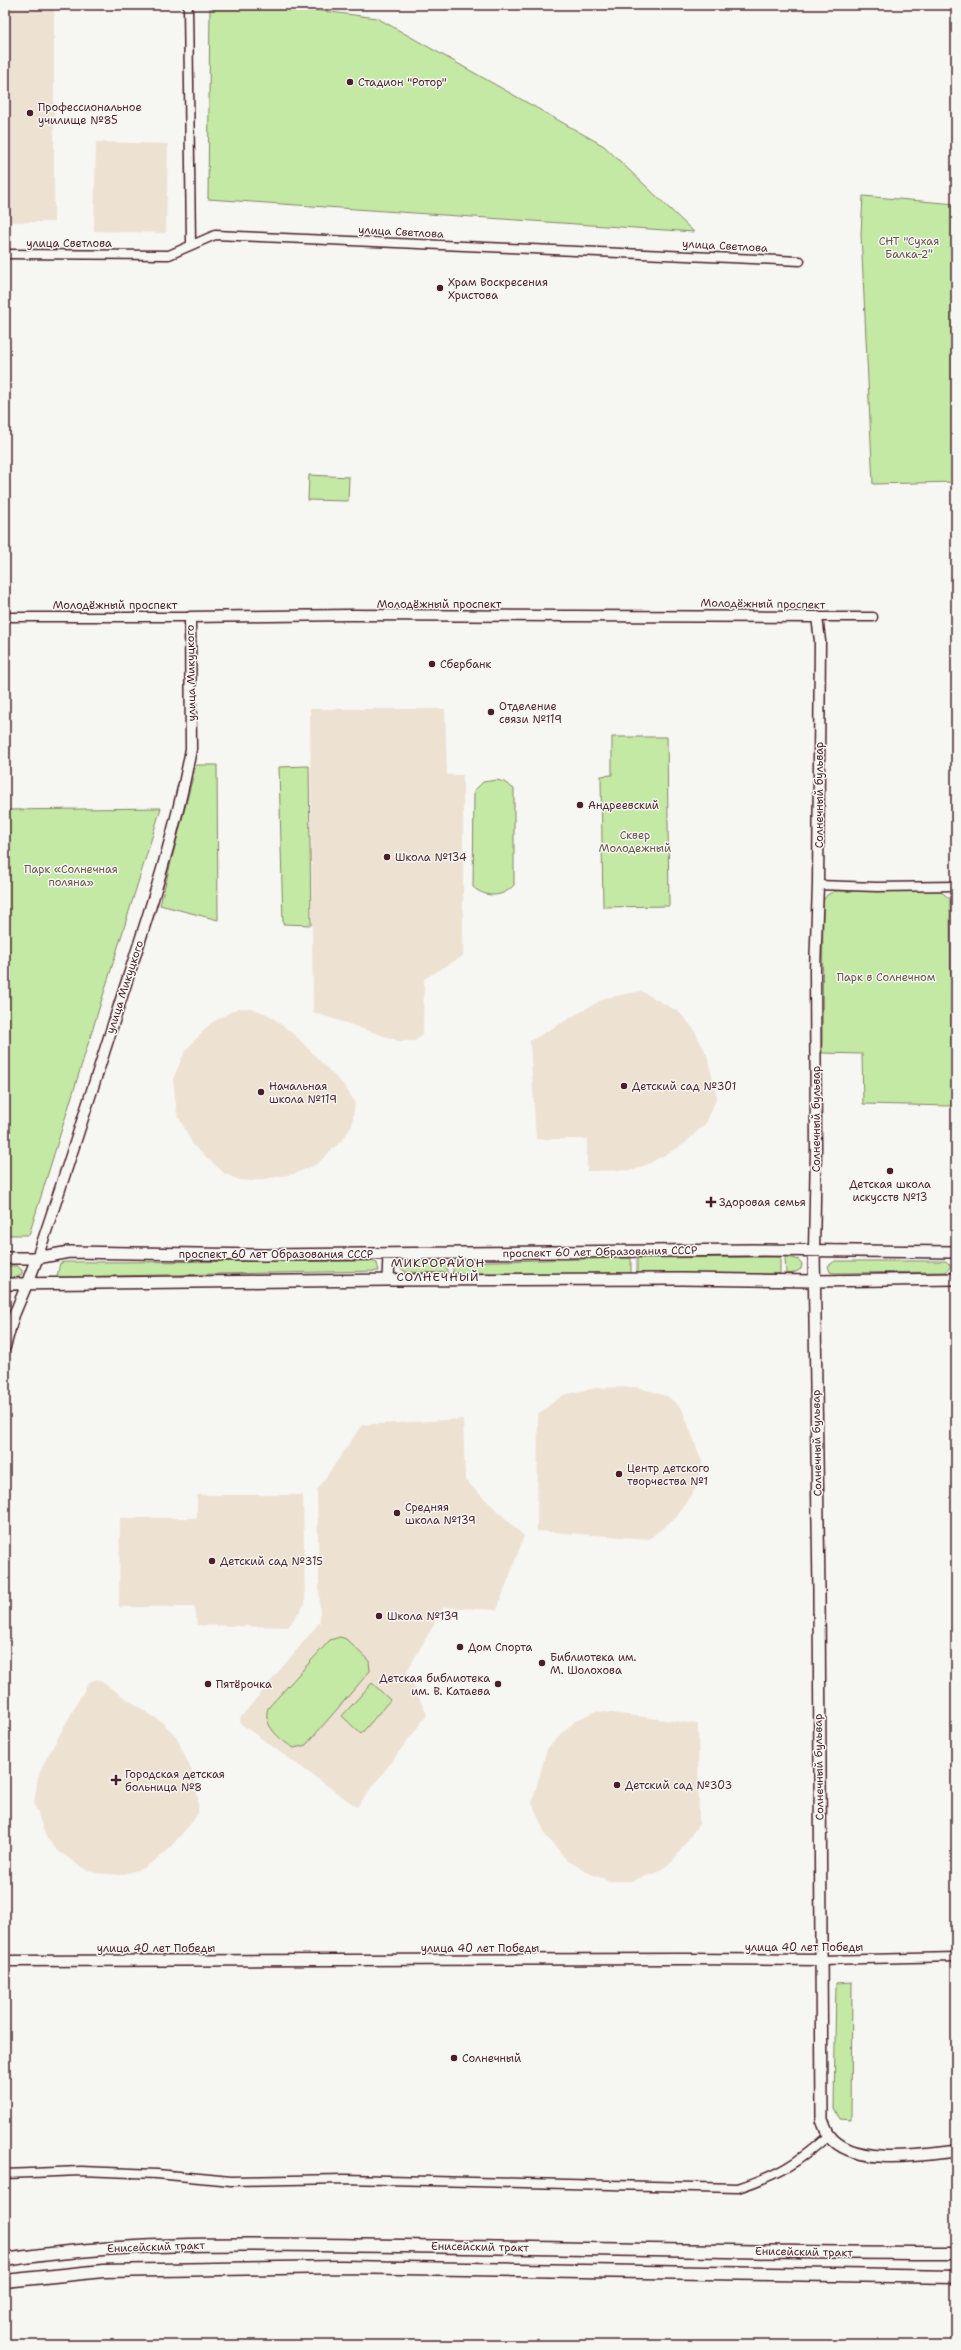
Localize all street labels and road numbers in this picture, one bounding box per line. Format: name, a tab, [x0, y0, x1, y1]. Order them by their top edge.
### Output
street label: улица Светлова	[358, 222, 444, 242]
street label: улица Светлова	[26, 236, 112, 251]
street label: улица Светлова	[682, 236, 768, 256]
street label: Молодёжный проспект	[701, 595, 826, 613]
street label: Молодёжный проспект	[377, 597, 502, 612]
street label: Молодёжный проспект	[53, 598, 178, 613]
street label: улица Микуцкого	[183, 624, 199, 722]
street label: Солнечный бульвар	[812, 742, 827, 848]
street label: улица Микуцкого	[103, 938, 147, 1035]
street label: Солнечный бульвар	[809, 1066, 824, 1172]
street label: проспект 60 лет Образования СССР	[503, 1243, 697, 1261]
street label: проспект 60 лет Образования СССР	[179, 1247, 373, 1262]
street label: Солнечный бульвар	[809, 1390, 825, 1496]
street label: Солнечный бульвар	[811, 1714, 827, 1820]
street label: улица 40 лет Победы	[745, 1940, 863, 1955]
street label: улица 40 лет Победы	[97, 1941, 215, 1956]
street label: улица 40 лет Победы	[421, 1941, 539, 1956]
street label: Енисейский тракт	[107, 2238, 206, 2256]
street label: Енисейский тракт	[431, 2239, 529, 2255]
street label: Енисейский тракт	[755, 2244, 853, 2260]

